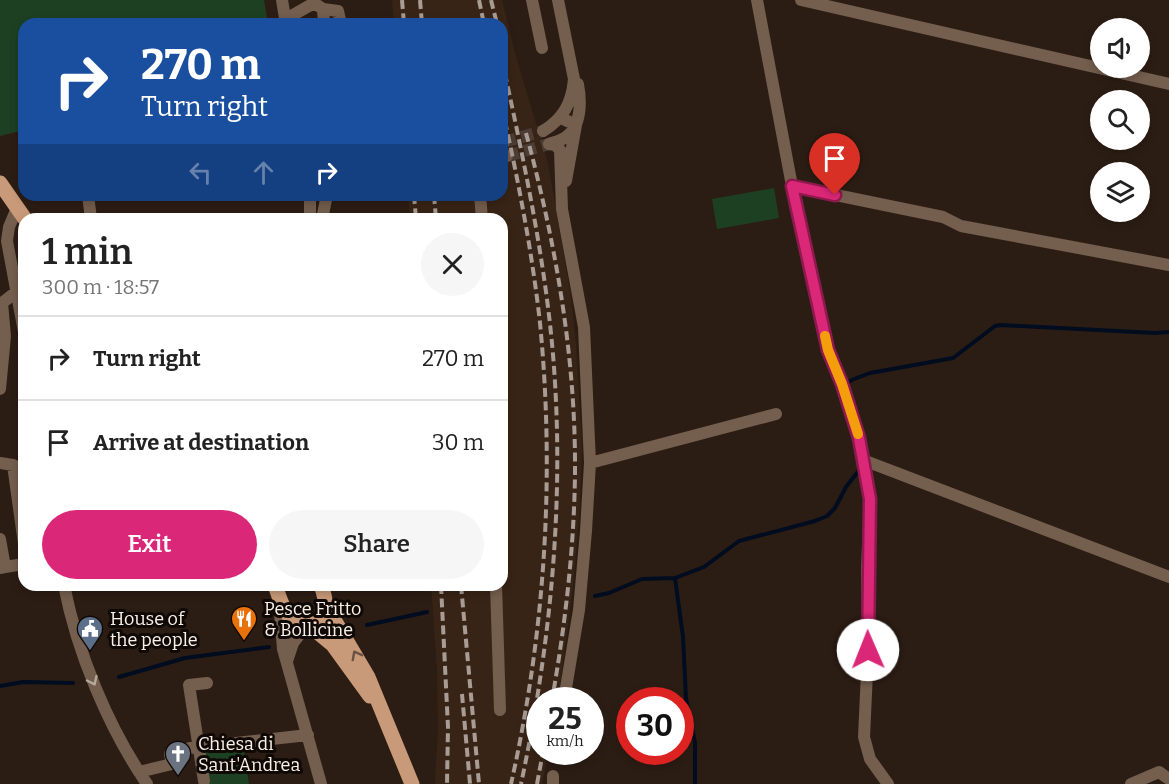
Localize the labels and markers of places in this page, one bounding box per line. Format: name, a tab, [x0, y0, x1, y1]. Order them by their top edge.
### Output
pin	[809, 133, 860, 195]
place label: Pesce Fritto & Bollicine	[264, 598, 361, 641]
restaurant icon: Pesce Fritto & Bollicine	[229, 604, 259, 642]
place label: House of the people	[110, 608, 198, 651]
public building icon: House of the people	[75, 614, 105, 652]
place label: Chiesa di Sant'Andrea	[198, 733, 300, 776]
church icon: Chiesa di Sant'Andrea	[163, 739, 193, 777]

